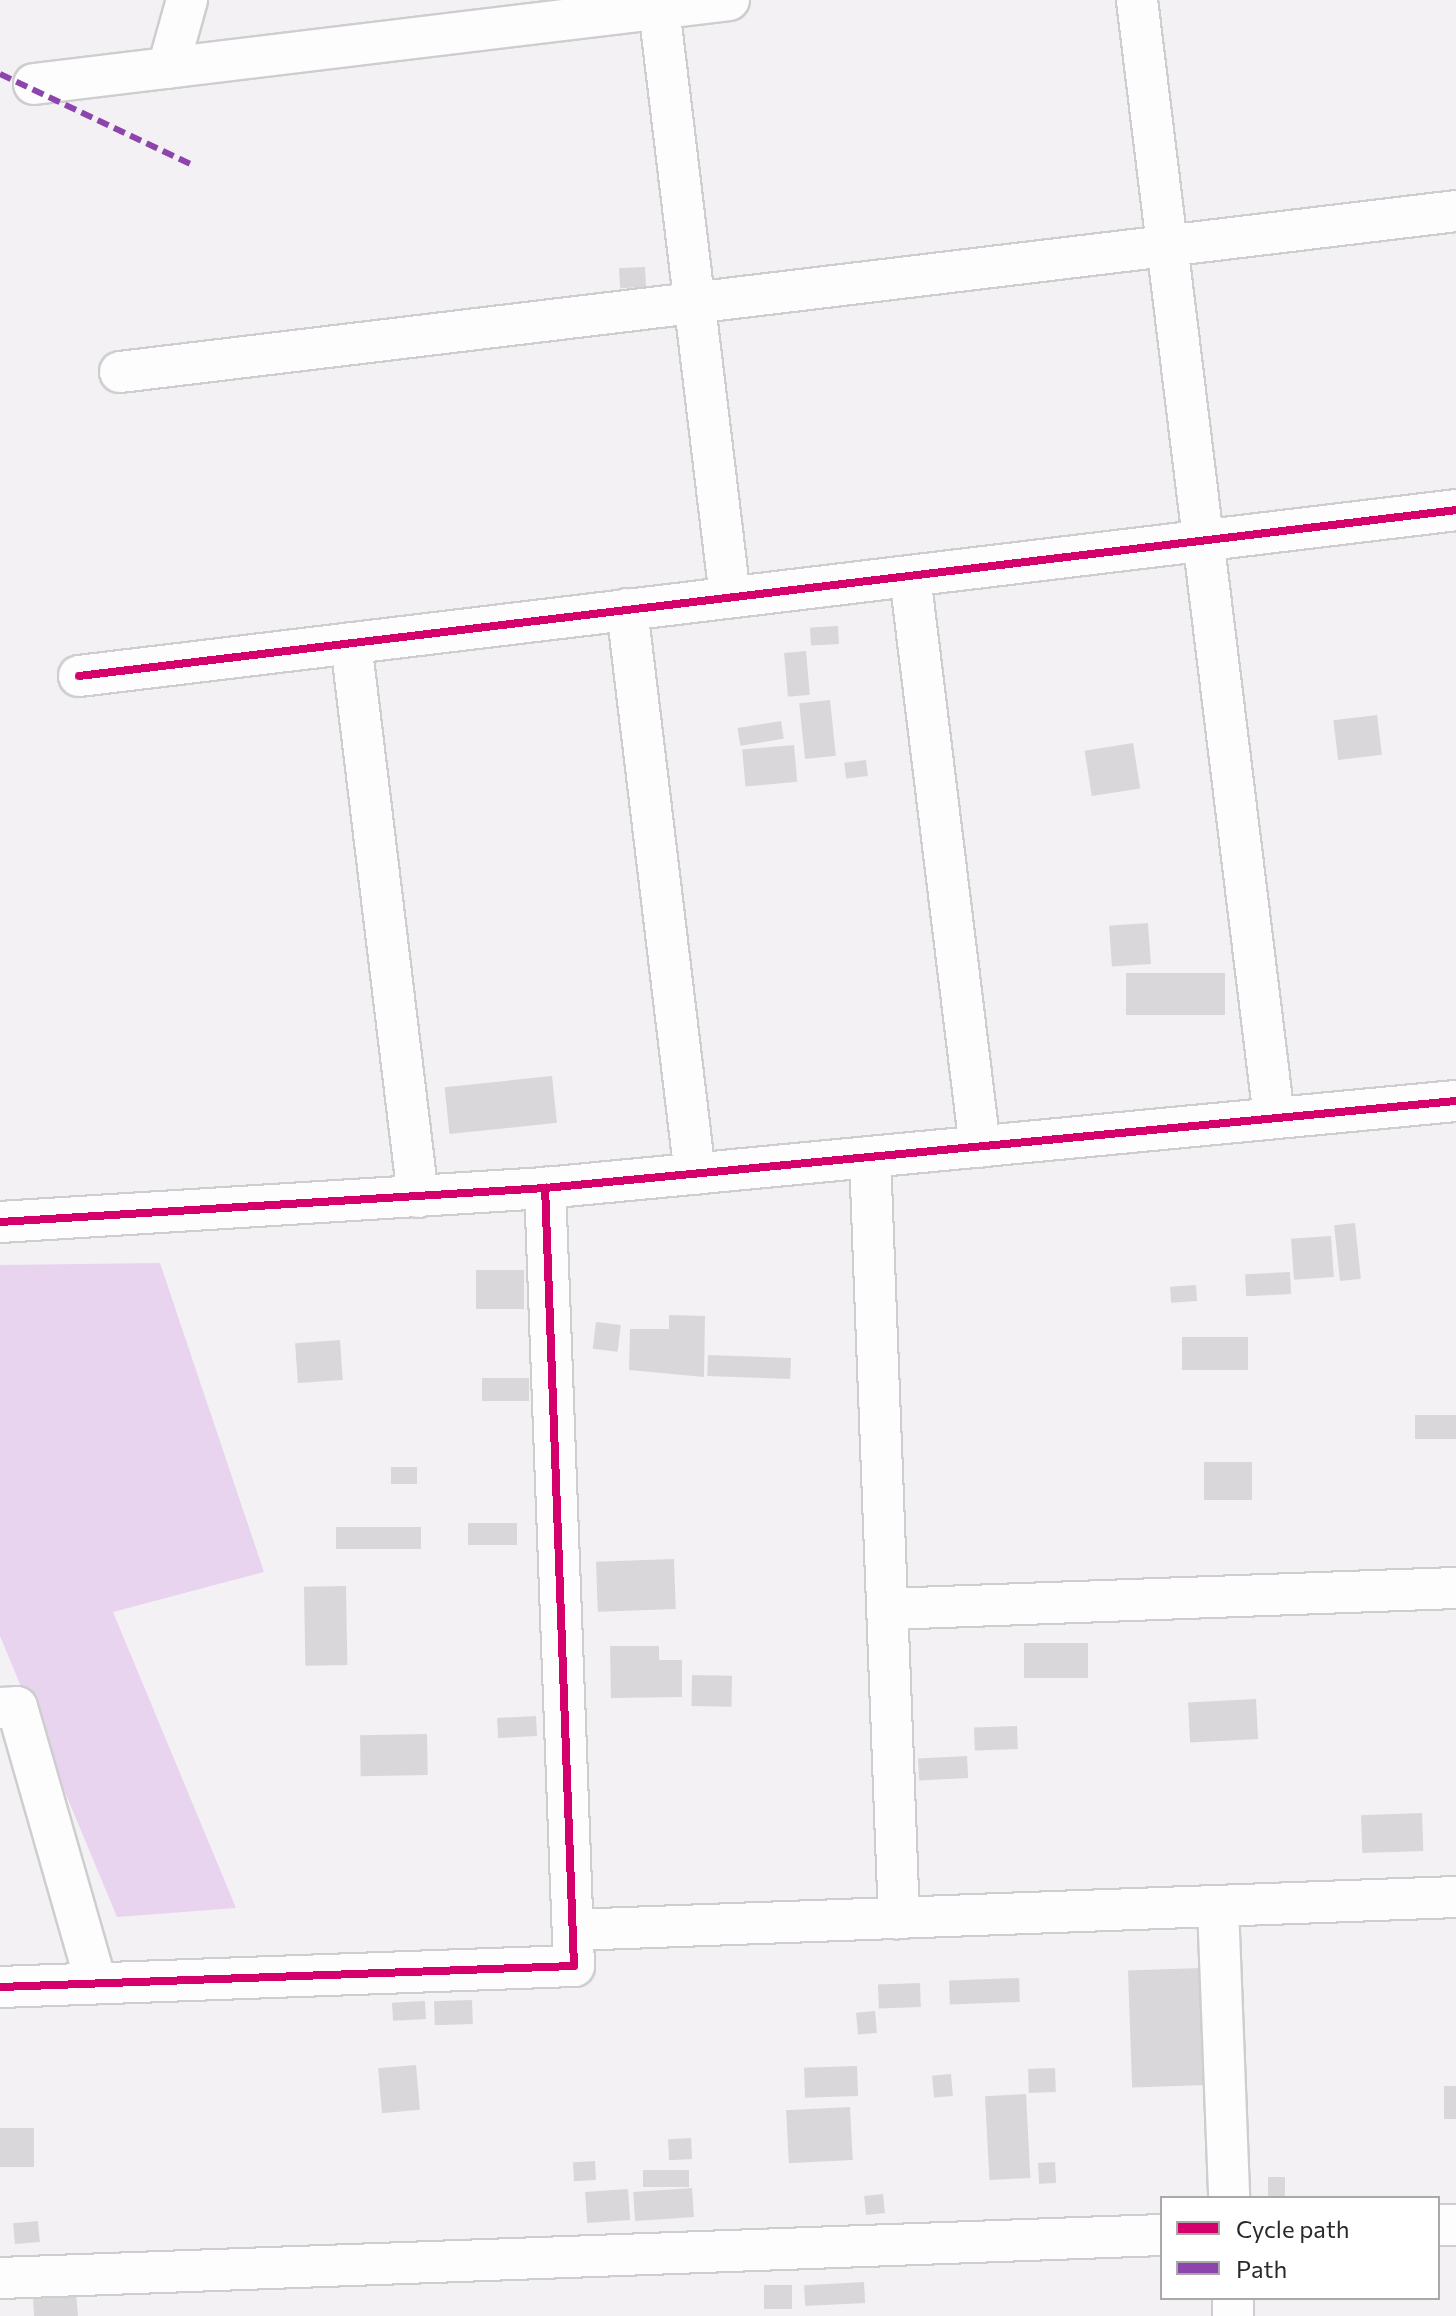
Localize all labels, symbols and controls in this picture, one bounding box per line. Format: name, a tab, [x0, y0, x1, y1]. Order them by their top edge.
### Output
legend	[1160, 2196, 1440, 2300]
text: Cycle path	[1236, 2214, 1350, 2243]
text: Path	[1236, 2254, 1287, 2283]

